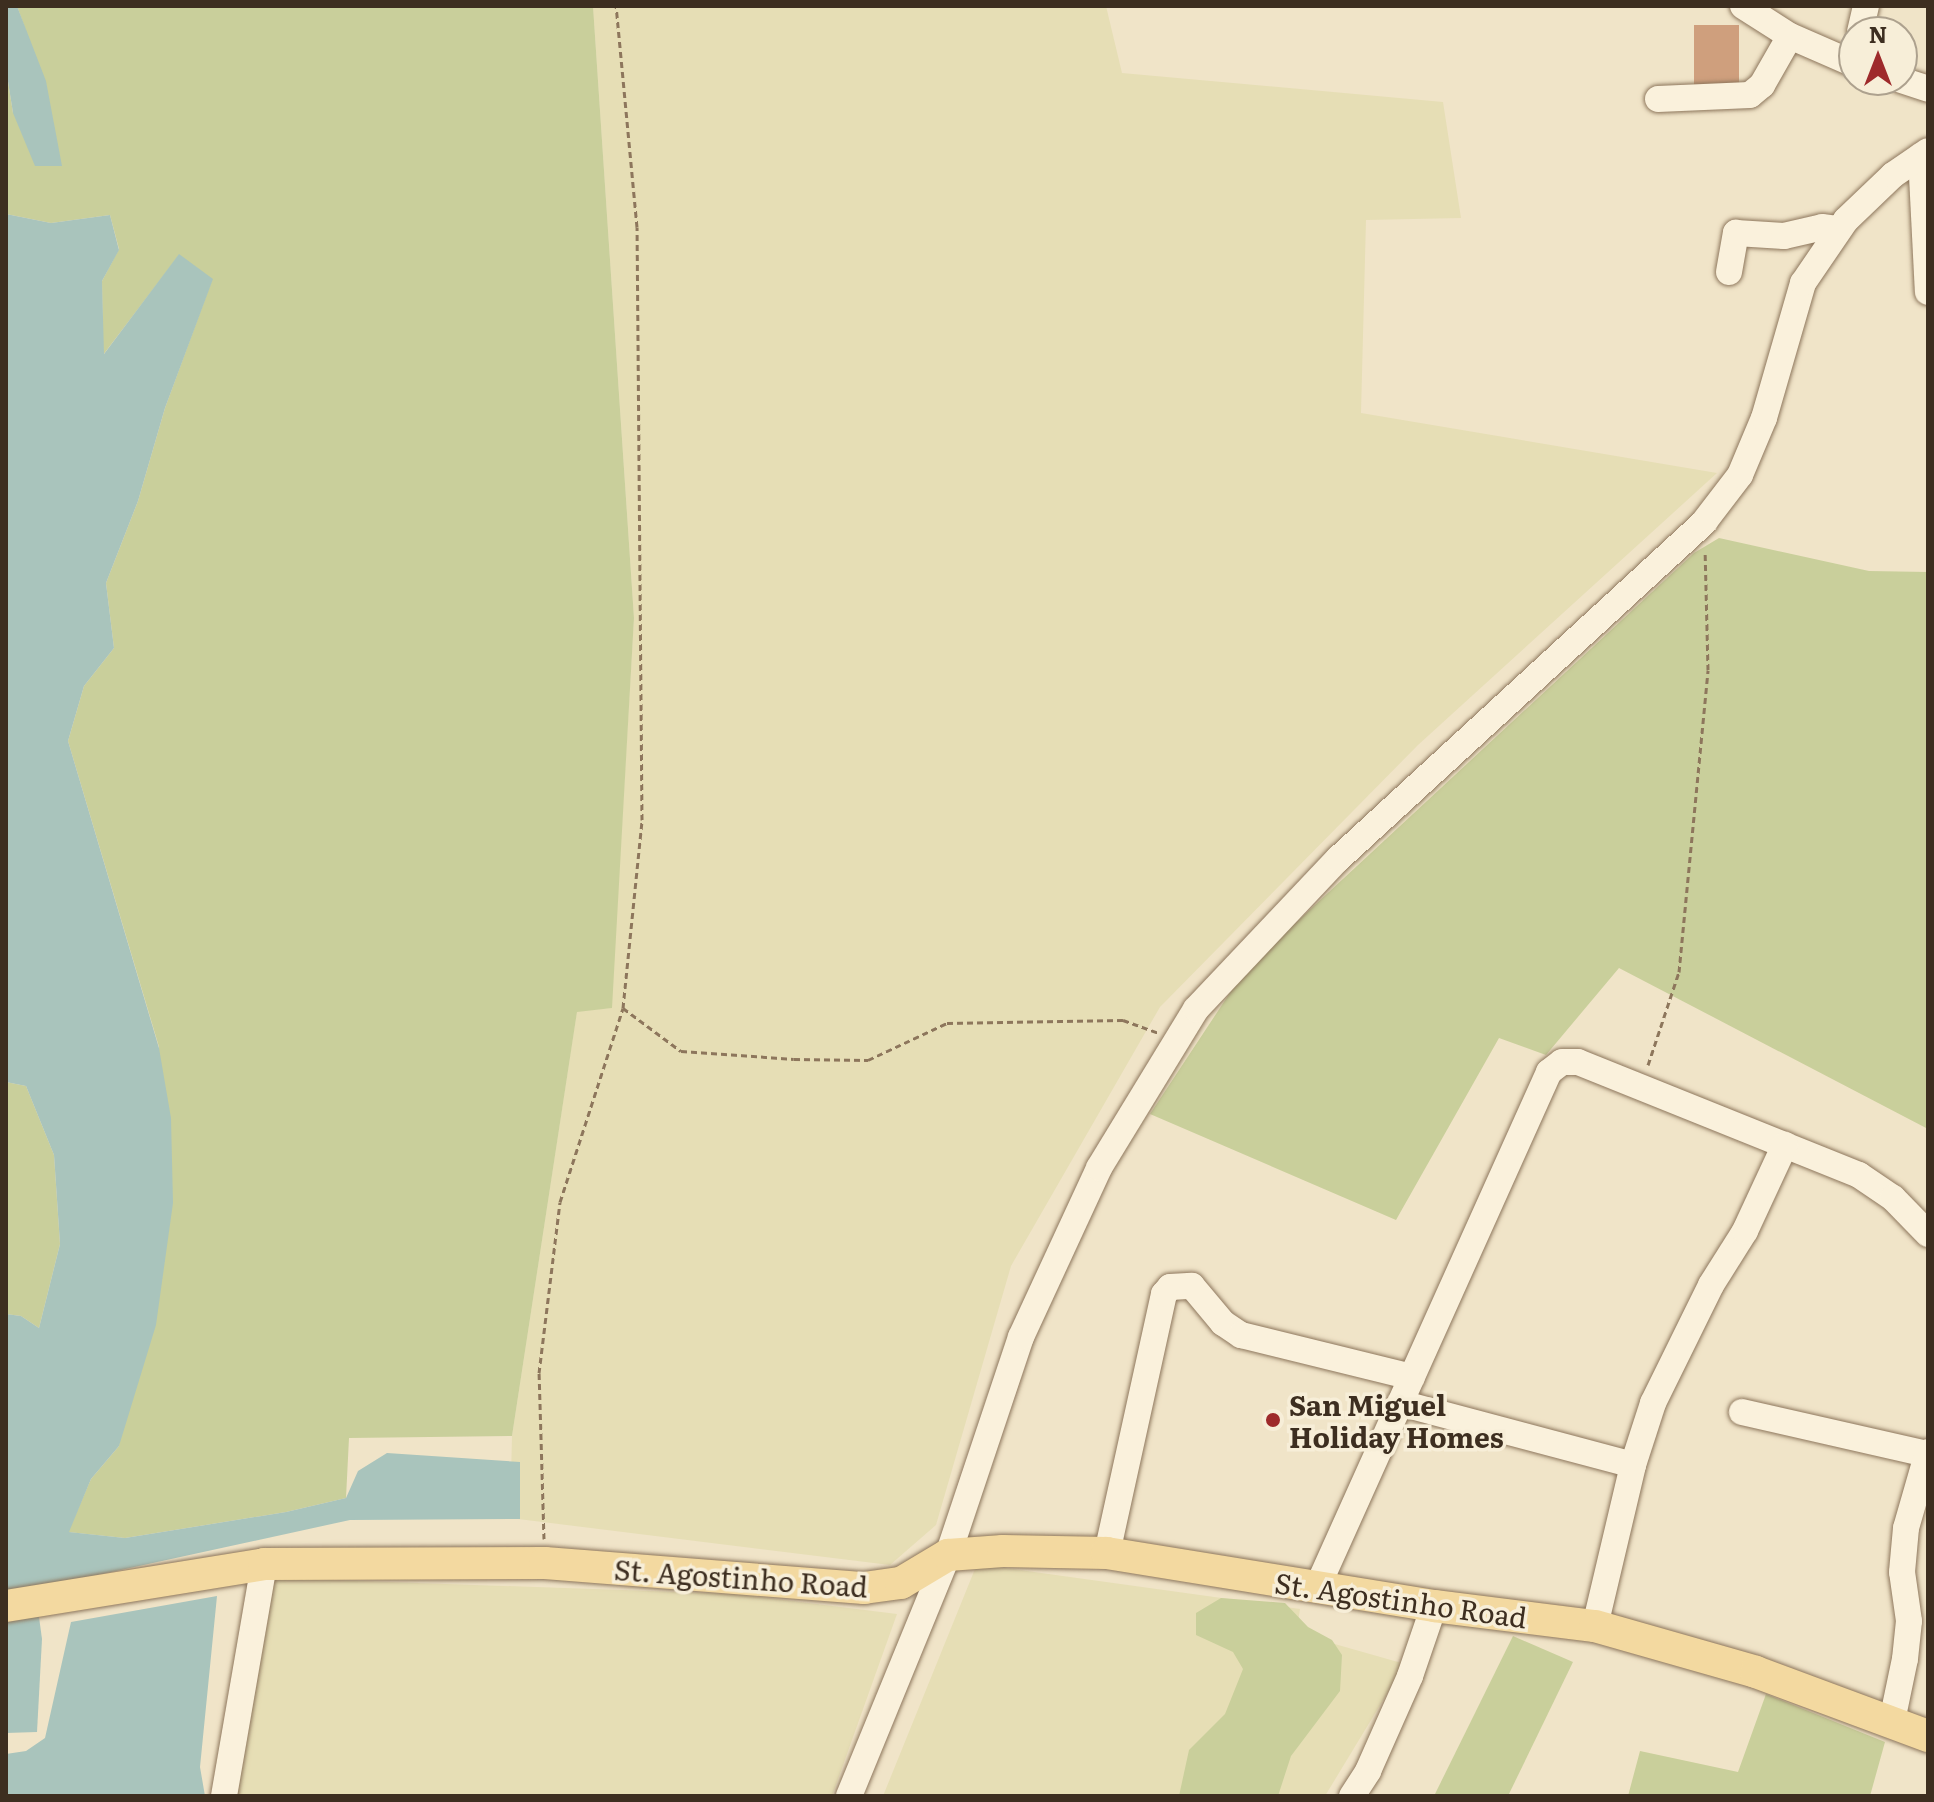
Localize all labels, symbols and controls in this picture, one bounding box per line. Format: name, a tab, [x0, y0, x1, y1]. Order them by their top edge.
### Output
north arrow	[1838, 16, 1918, 96]
text: N	[1869, 17, 1887, 50]
place label: San Miguel Holiday Homes	[1289, 1387, 1504, 1453]
marker: San Miguel Holiday Homes	[1264, 1411, 1282, 1429]
street label: St. Agostinho Road	[613, 1551, 869, 1603]
street label: St. Agostinho Road	[1273, 1565, 1529, 1633]

